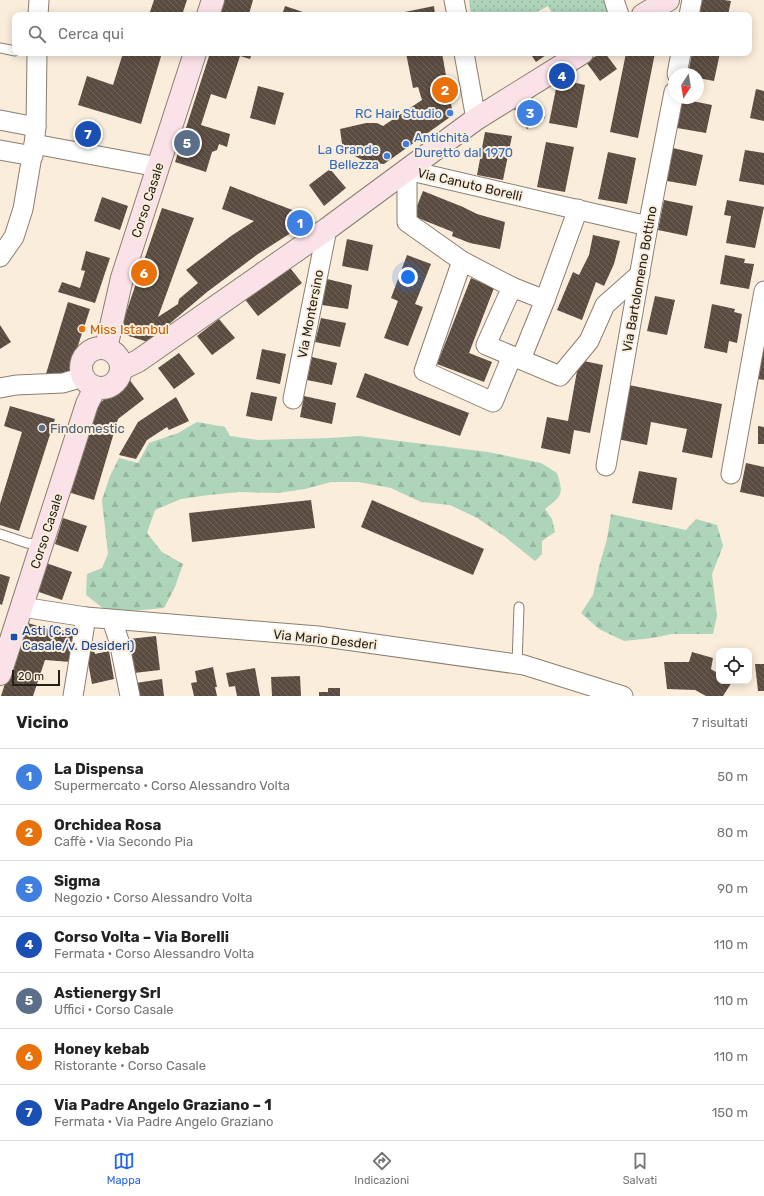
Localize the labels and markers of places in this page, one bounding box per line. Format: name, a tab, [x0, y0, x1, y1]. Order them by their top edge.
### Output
pin: 4	[549, 61, 575, 91]
pin: 2	[432, 75, 458, 105]
pin: 3	[517, 98, 543, 128]
place label: RC Hair Studio	[355, 106, 442, 121]
marker: RC Hair Studio	[445, 108, 455, 118]
pin: 7	[75, 119, 101, 149]
pin: 5	[174, 128, 200, 158]
place label: Antichità Duretto dal 1970	[414, 130, 513, 160]
marker: Antichità Duretto dal 1970	[401, 139, 411, 149]
place label: La Grande Bellezza	[318, 142, 379, 172]
marker: La Grande Bellezza	[382, 151, 392, 161]
pin: 1	[287, 208, 313, 238]
pin: 6	[131, 258, 157, 288]
place label: Miss Istanbul	[90, 322, 169, 337]
marker: Miss Istanbul	[77, 324, 87, 334]
place label: Findomestic	[50, 421, 125, 436]
marker: Findomestic	[37, 423, 47, 433]
place label: Asti (C.so Casale/v. Desideri)	[22, 623, 134, 653]
marker: Asti (C.so Casale/v. Desideri)	[9, 632, 19, 642]

